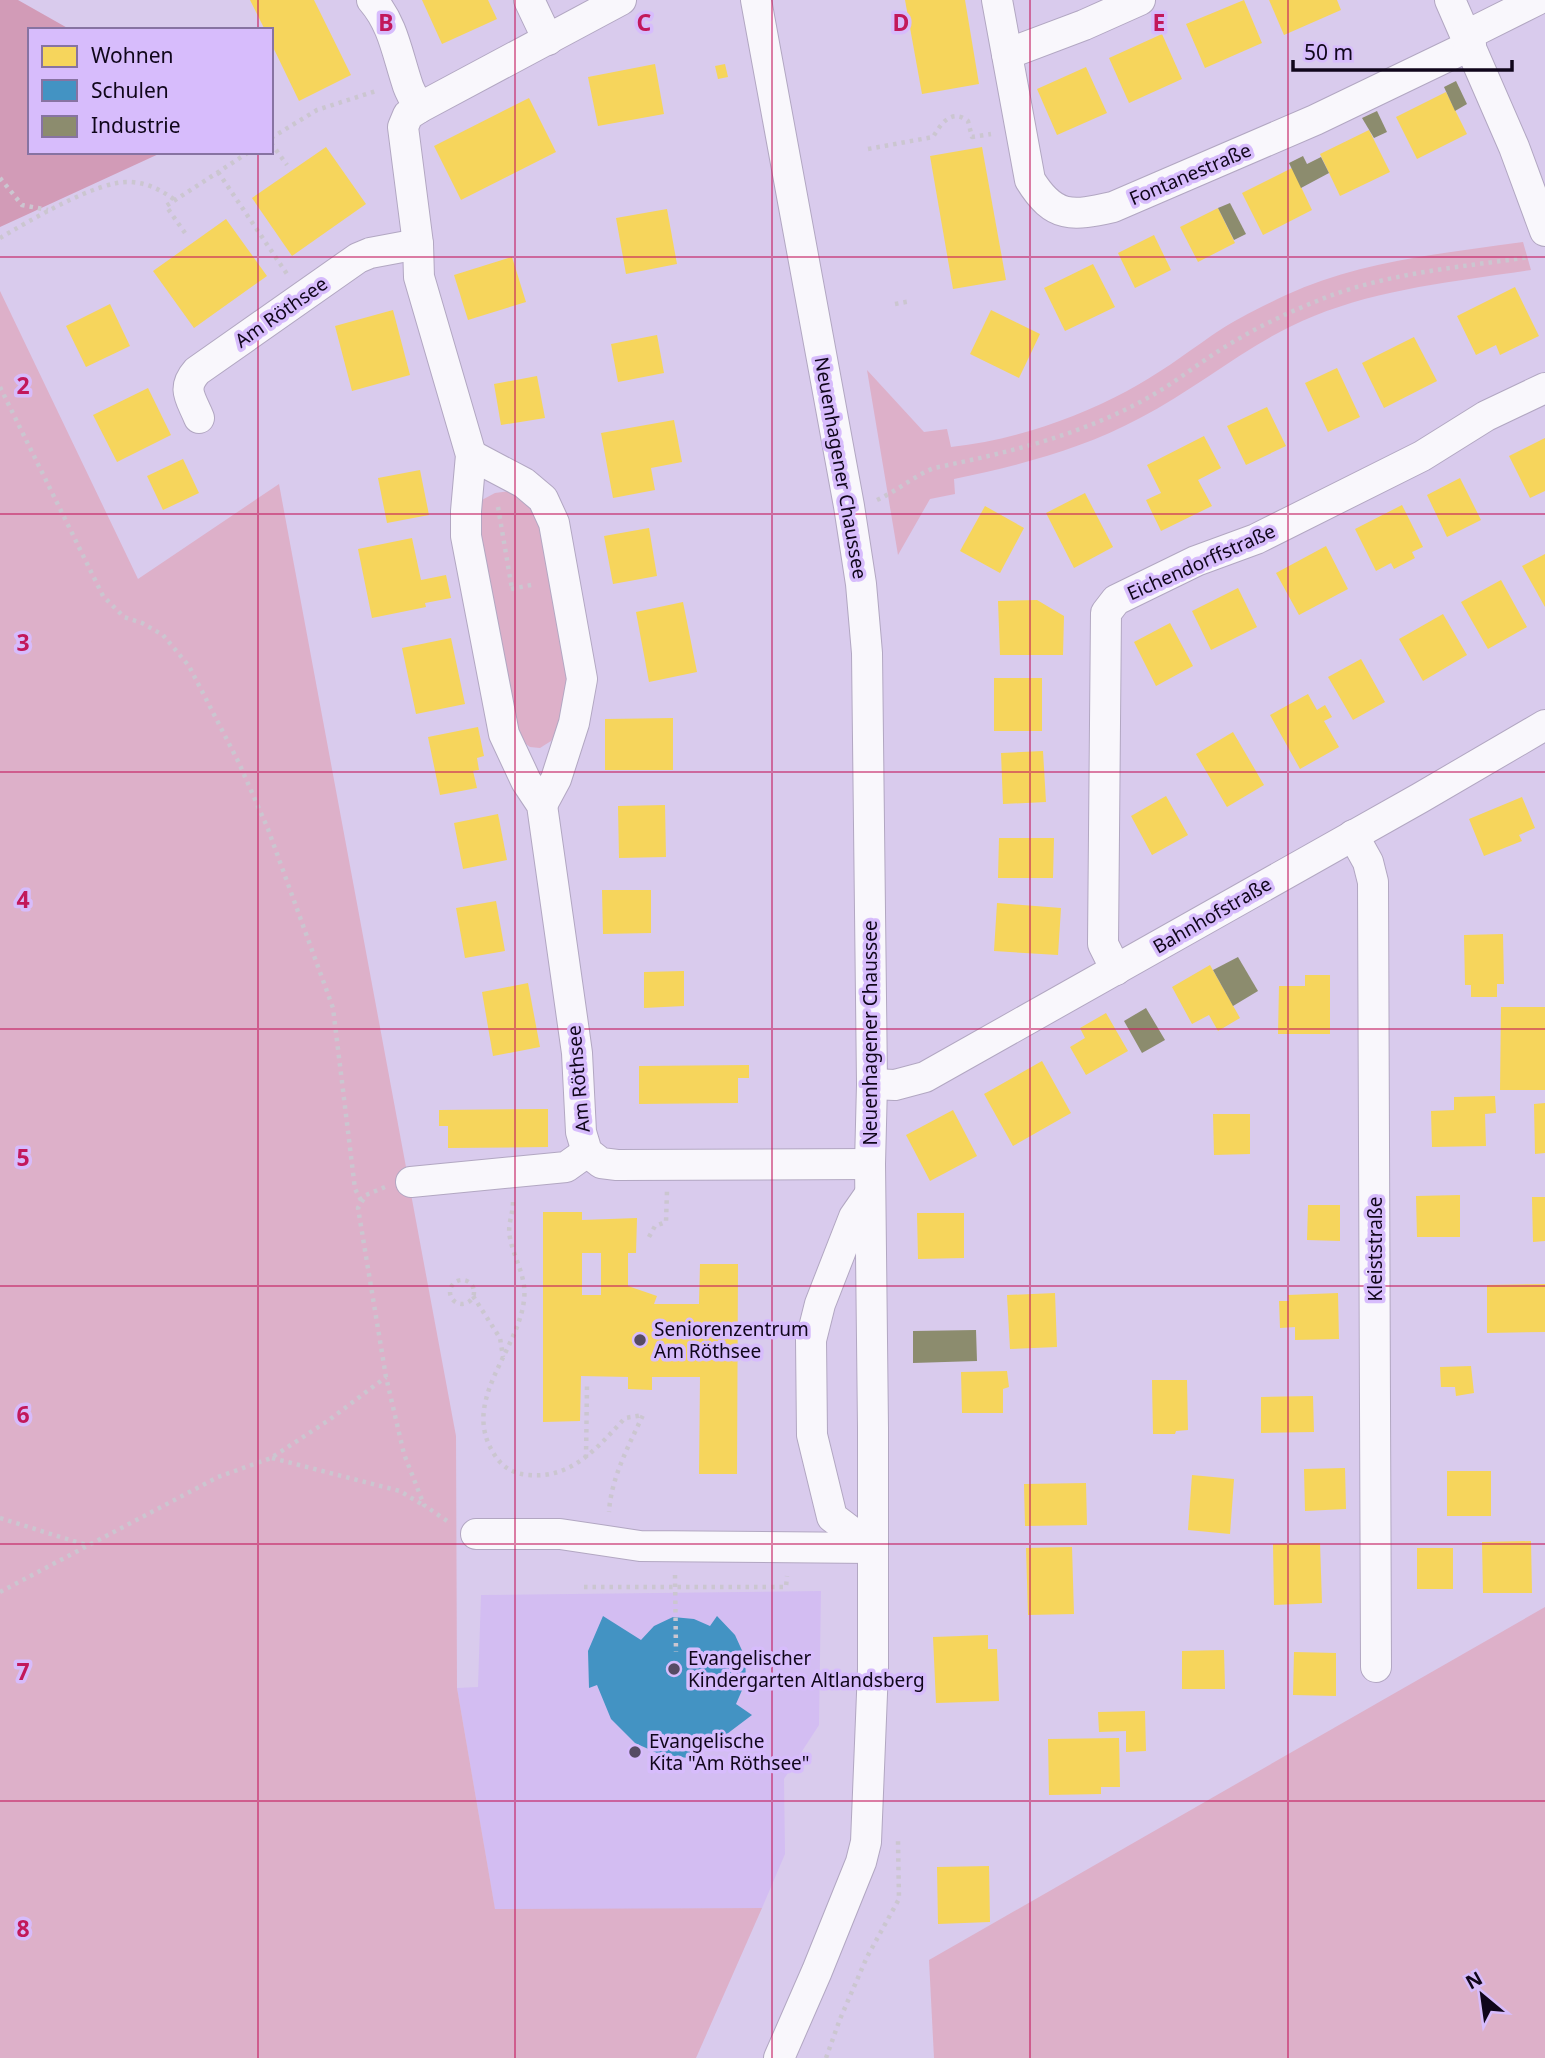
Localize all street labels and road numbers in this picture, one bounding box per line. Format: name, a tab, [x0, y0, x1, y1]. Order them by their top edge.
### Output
street label: Fontanestraße	[1125, 137, 1255, 211]
street label: Am Röthsee	[230, 271, 332, 353]
street label: Neuenhagener Chaussee	[809, 355, 873, 581]
street label: Eichendorffstraße	[1123, 518, 1279, 606]
street label: Bahnhofstraße	[1148, 870, 1276, 960]
street label: Neuenhagener Chaussee	[857, 920, 883, 1146]
street label: Am Röthsee	[560, 1024, 596, 1134]
street label: Kleiststraße	[1362, 1196, 1388, 1302]

